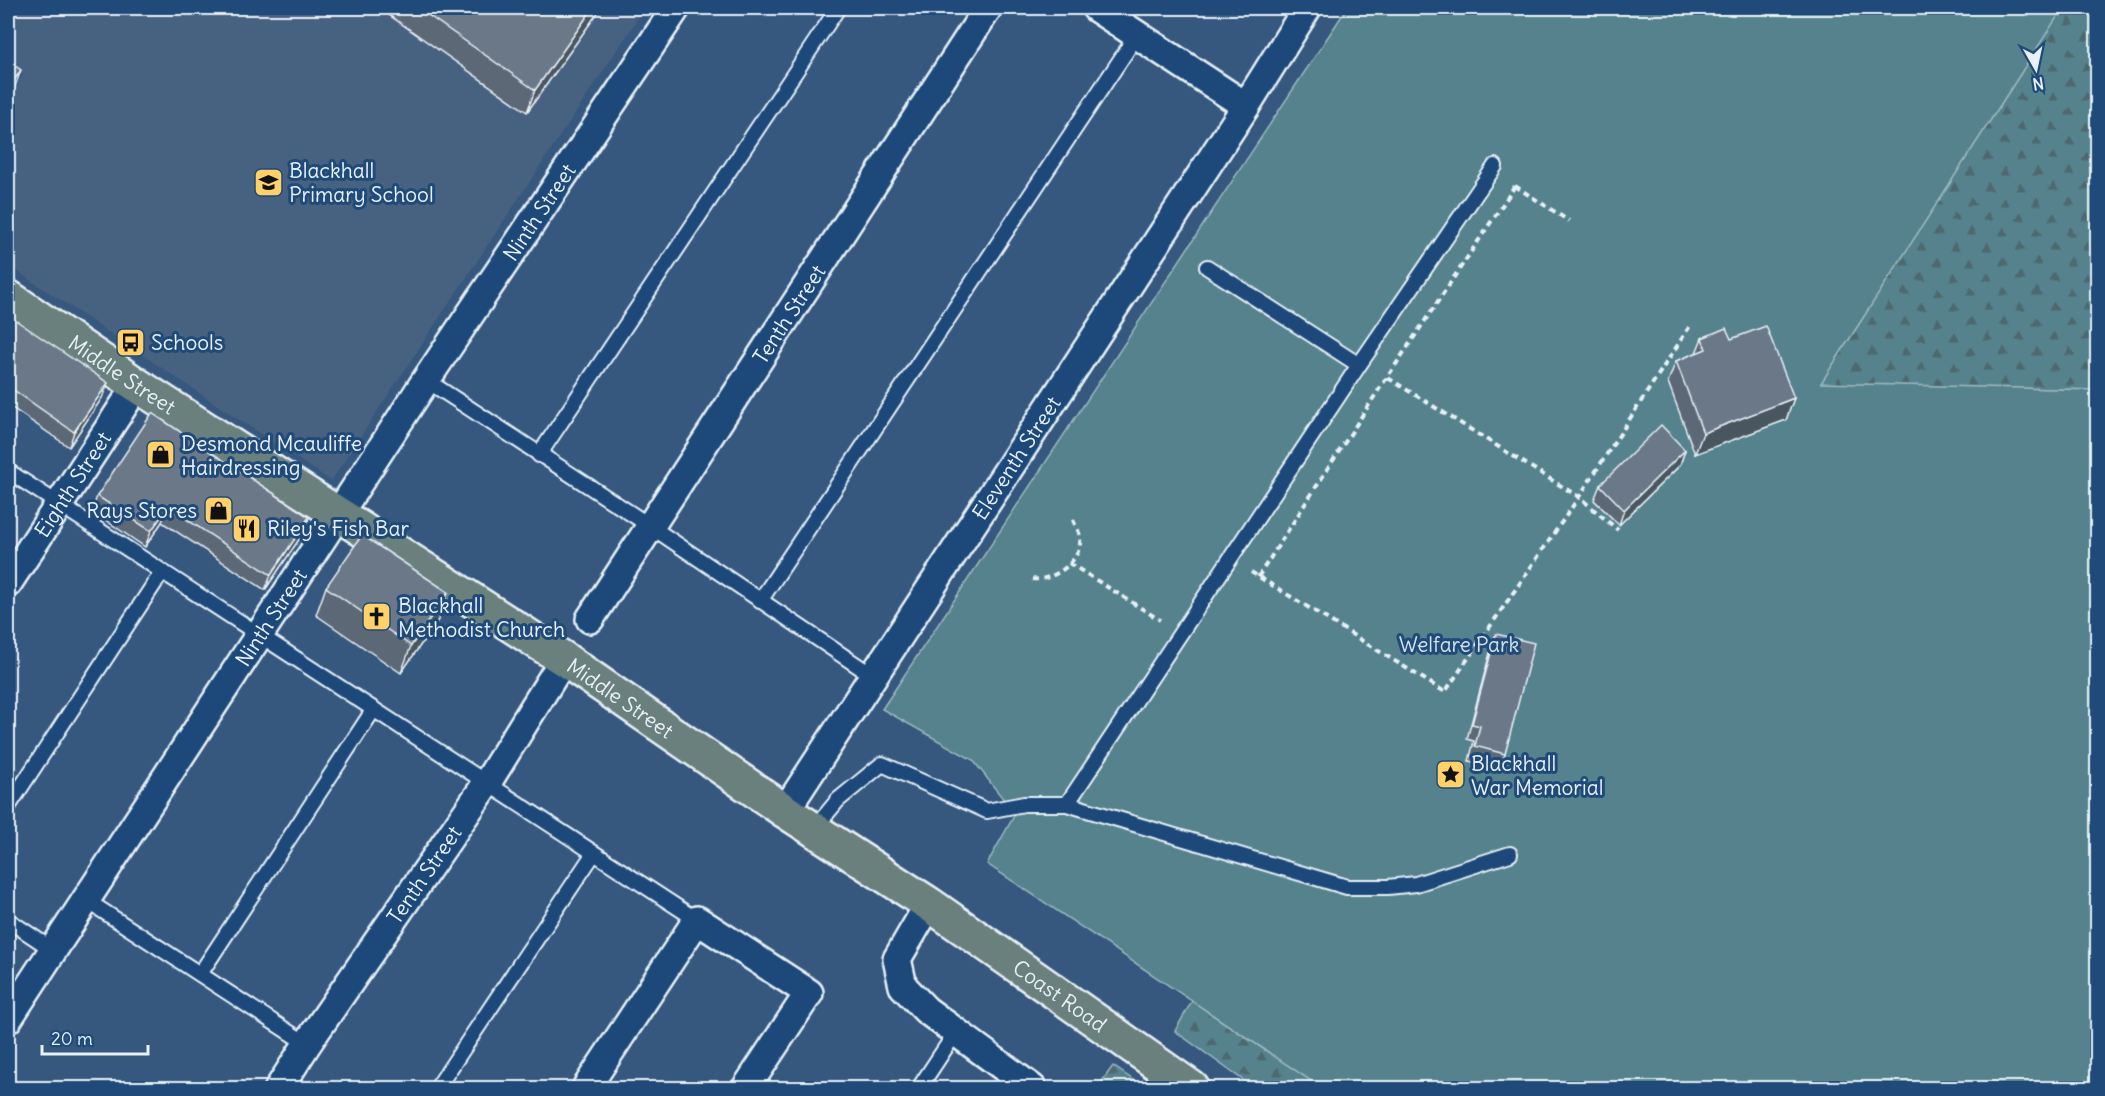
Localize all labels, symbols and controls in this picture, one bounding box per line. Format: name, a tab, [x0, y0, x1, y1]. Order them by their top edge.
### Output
north arrow	[2006, 39, 2066, 99]
text: N	[2031, 73, 2045, 95]
place label: Blackhall Primary School	[289, 157, 434, 208]
street label: Ninth Street	[497, 158, 581, 266]
school or university icon: Blackhall Primary School	[252, 166, 284, 198]
street label: Tenth Street	[746, 259, 831, 369]
bus stop icon: Schools	[114, 326, 146, 358]
street label: Middle Street	[63, 329, 181, 420]
place label: Schools	[151, 329, 223, 356]
street label: Eleventh Street	[966, 391, 1066, 525]
street label: Eighth Street	[28, 426, 117, 542]
place label: Desmond Mcauliffe Hairdressing	[181, 430, 362, 481]
shop icon: Desmond Mcauliffe Hairdressing	[144, 439, 176, 471]
shop icon: Rays Stores	[202, 494, 234, 526]
place label: Rays Stores	[86, 497, 197, 524]
restaurant icon: Riley's Fish Bar	[230, 512, 262, 544]
place label: Riley's Fish Bar	[267, 515, 410, 542]
street label: Ninth Street	[229, 563, 313, 671]
place label: Blackhall Methodist Church	[398, 592, 565, 643]
church icon: Blackhall Methodist Church	[361, 601, 393, 633]
park label: Welfare Park	[1399, 631, 1519, 658]
street label: Middle Street	[562, 652, 679, 744]
place label: Blackhall War Memorial	[1471, 750, 1603, 801]
place icon: Blackhall War Memorial	[1434, 759, 1466, 791]
street label: Tenth Street	[381, 820, 467, 929]
street label: Coast Road	[1008, 954, 1112, 1038]
scale bar	[42, 1018, 148, 1056]
text: 20 m	[51, 1027, 93, 1050]

